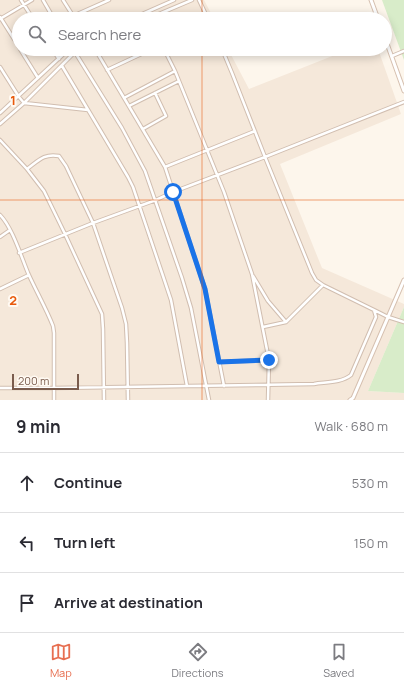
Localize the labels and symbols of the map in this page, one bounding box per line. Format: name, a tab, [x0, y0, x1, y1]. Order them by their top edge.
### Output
text: 1	[10, 91, 16, 109]
route start	[164, 183, 182, 201]
text: 2	[9, 291, 17, 309]
route end	[260, 351, 278, 369]
scale bar	[12, 372, 79, 391]

